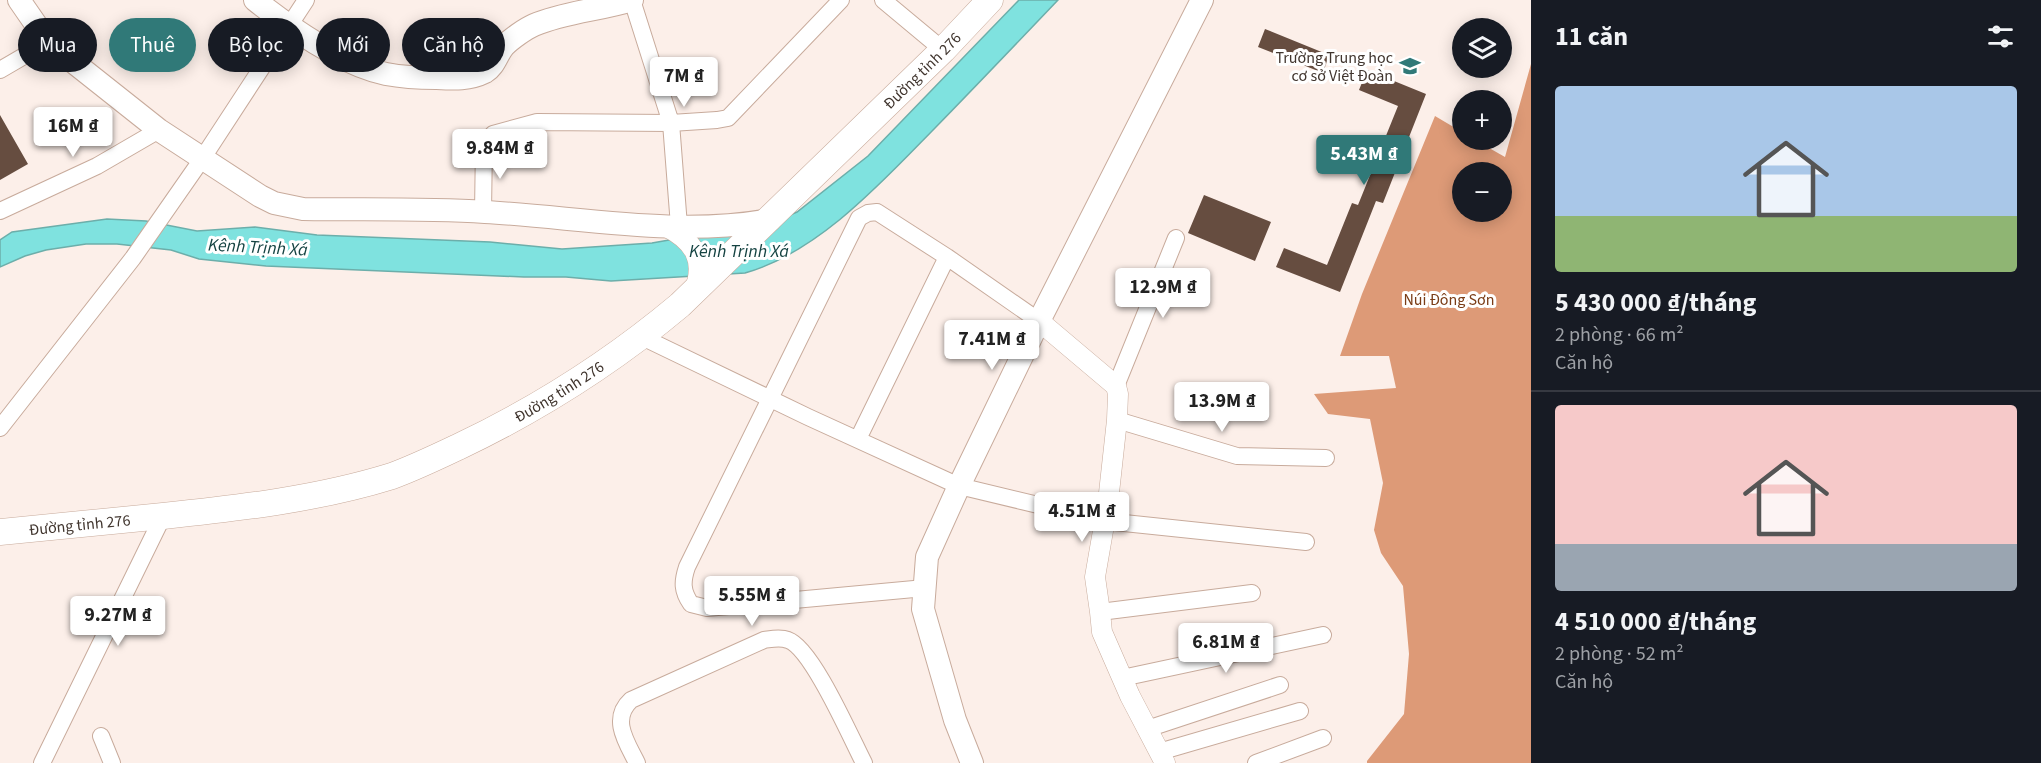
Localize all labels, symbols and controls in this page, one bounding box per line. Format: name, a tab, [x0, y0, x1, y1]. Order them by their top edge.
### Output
chip: Mua	[18, 18, 97, 72]
chip: Thuê	[109, 18, 196, 72]
chip: Bộ lọc	[208, 18, 304, 72]
chip: Mới	[316, 18, 390, 72]
chip: Căn hộ	[402, 18, 505, 72]
map controls	[1452, 18, 1512, 222]
button: layers	[1452, 18, 1512, 78]
text: 11 căn	[1555, 18, 1628, 55]
icon: filters	[1984, 20, 2017, 53]
street label: Đường tỉnh 276	[879, 27, 966, 114]
place label: Trường Trung học cơ sở Việt Đoàn	[1275, 47, 1393, 87]
school or university icon: Trường Trung học cơ sở Việt Đoàn	[1398, 54, 1422, 78]
pin: 7M ₫	[648, 57, 720, 108]
text: 7M ₫	[664, 62, 704, 90]
button: +	[1452, 90, 1512, 150]
pin: 16M ₫	[31, 107, 115, 158]
text: 16M ₫	[48, 112, 98, 140]
icon: home	[1732, 125, 1840, 233]
pin: 9.84M ₫	[445, 129, 555, 180]
text: 9.84M ₫	[466, 134, 534, 162]
pin: 5.43M ₫	[1309, 135, 1419, 186]
text: 5.43M ₫	[1330, 140, 1398, 168]
button: −	[1452, 162, 1512, 222]
water label: Kênh Trịnh Xá	[207, 232, 309, 263]
water label: Kênh Trịnh Xá	[689, 239, 789, 264]
pin: 12.9M ₫	[1108, 268, 1218, 319]
text: 12.9M ₫	[1129, 273, 1197, 301]
text: 5 430 000 ₫/tháng	[1555, 284, 1756, 321]
park label: Núi Đông Sơn	[1403, 289, 1495, 311]
pin: 7.41M ₫	[937, 320, 1047, 371]
text: 2 phòng · 66 m²	[1555, 321, 1684, 349]
text: 7.41M ₫	[958, 325, 1026, 353]
text: Căn hộ	[1555, 349, 1613, 377]
street label: Đường tỉnh 276	[511, 356, 609, 428]
pin: 13.9M ₫	[1167, 382, 1277, 433]
text: 13.9M ₫	[1188, 387, 1256, 415]
icon: home	[1732, 444, 1840, 552]
pin: 4.51M ₫	[1027, 492, 1137, 543]
text: 4.51M ₫	[1048, 497, 1116, 525]
street label: Đường tỉnh 276	[28, 509, 131, 541]
pin: 5.55M ₫	[697, 576, 807, 627]
text: 5.55M ₫	[718, 581, 786, 609]
pin: 9.27M ₫	[63, 596, 173, 647]
text: 9.27M ₫	[84, 601, 152, 629]
text: 4 510 000 ₫/tháng	[1555, 603, 1756, 640]
pin: 6.81M ₫	[1171, 623, 1281, 674]
text: 6.81M ₫	[1192, 628, 1260, 656]
text: 2 phòng · 52 m²	[1555, 640, 1684, 668]
text: Căn hộ	[1555, 668, 1613, 696]

